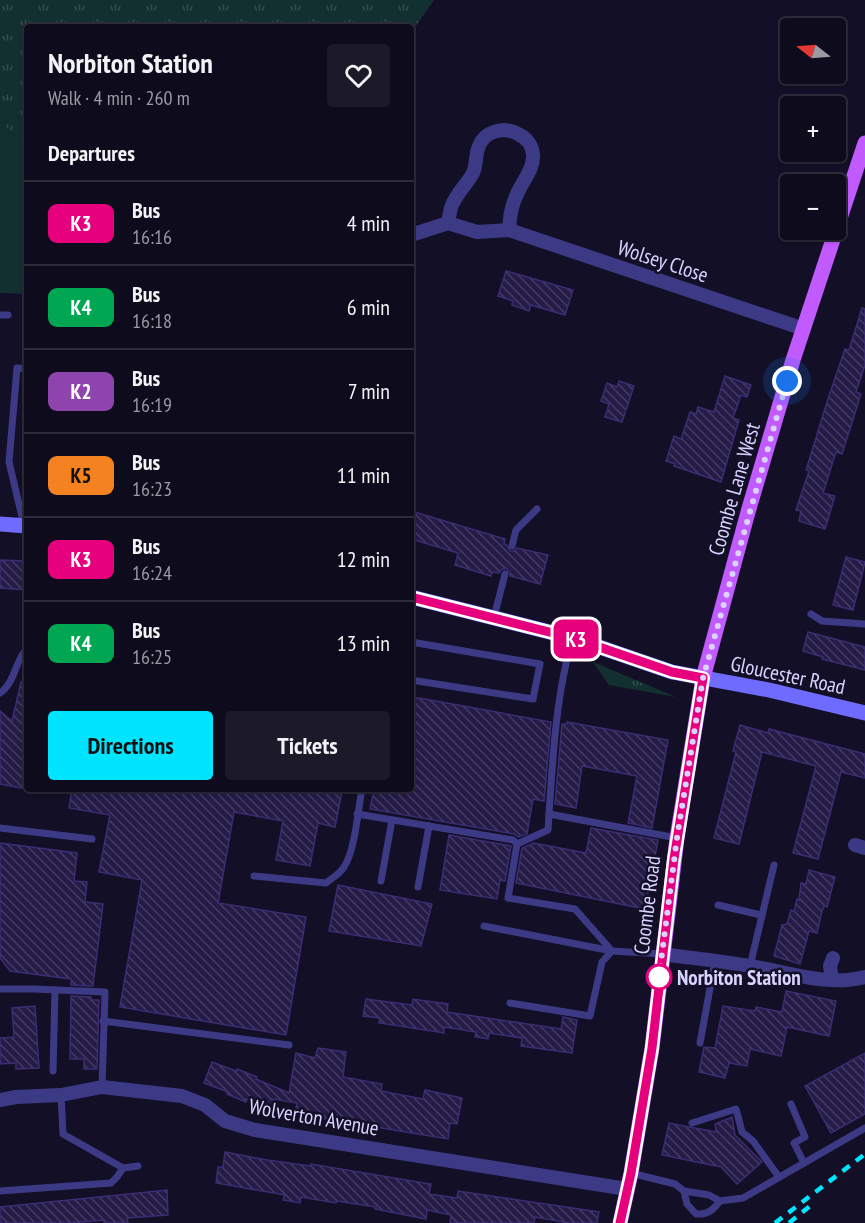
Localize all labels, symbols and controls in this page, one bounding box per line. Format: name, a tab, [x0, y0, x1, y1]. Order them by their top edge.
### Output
north arrow	[780, 18, 846, 84]
map controls	[780, 18, 846, 240]
text: Norbiton Station	[48, 44, 213, 81]
button: heart	[327, 44, 390, 107]
text: Walk · 4 min · 260 m	[48, 85, 190, 111]
button: +	[780, 96, 846, 162]
text: Departures	[48, 139, 135, 167]
button: −	[780, 174, 846, 240]
text: Bus	[132, 196, 160, 224]
text: 4 min	[347, 209, 390, 237]
text: K3	[71, 210, 91, 237]
text: 16:16	[132, 224, 172, 250]
street label: Wolsey Close	[614, 234, 712, 288]
text: Bus	[132, 280, 160, 308]
text: 6 min	[347, 293, 390, 321]
text: K4	[71, 294, 91, 321]
text: 16:18	[132, 308, 172, 334]
text: Bus	[132, 364, 160, 392]
your location	[772, 366, 802, 396]
text: 7 min	[348, 377, 390, 405]
text: K2	[71, 378, 91, 405]
text: 16:19	[132, 392, 172, 418]
street label: Coombe Lane West	[702, 419, 766, 558]
text: Bus	[132, 448, 160, 476]
text: 11 min	[337, 461, 390, 489]
text: K5	[71, 462, 91, 489]
text: 16:23	[132, 476, 172, 502]
text: Bus	[132, 532, 160, 560]
text: 12 min	[337, 545, 390, 573]
text: K3	[71, 546, 91, 573]
text: 16:24	[132, 560, 172, 586]
text: Bus	[132, 616, 160, 644]
line badge: K3	[549, 620, 603, 658]
text: K3	[566, 626, 586, 653]
text: 13 min	[337, 629, 390, 657]
text: K4	[71, 630, 91, 657]
text: 16:25	[132, 644, 172, 670]
street label: Gloucester Road	[728, 650, 848, 700]
button: Directions	[48, 711, 213, 780]
button: Tickets	[225, 711, 390, 780]
street label: Coombe Road	[628, 854, 666, 956]
marker: Norbiton Station	[646, 964, 672, 990]
place label: Norbiton Station	[677, 964, 801, 991]
street label: Wolverton Avenue	[247, 1092, 381, 1142]

